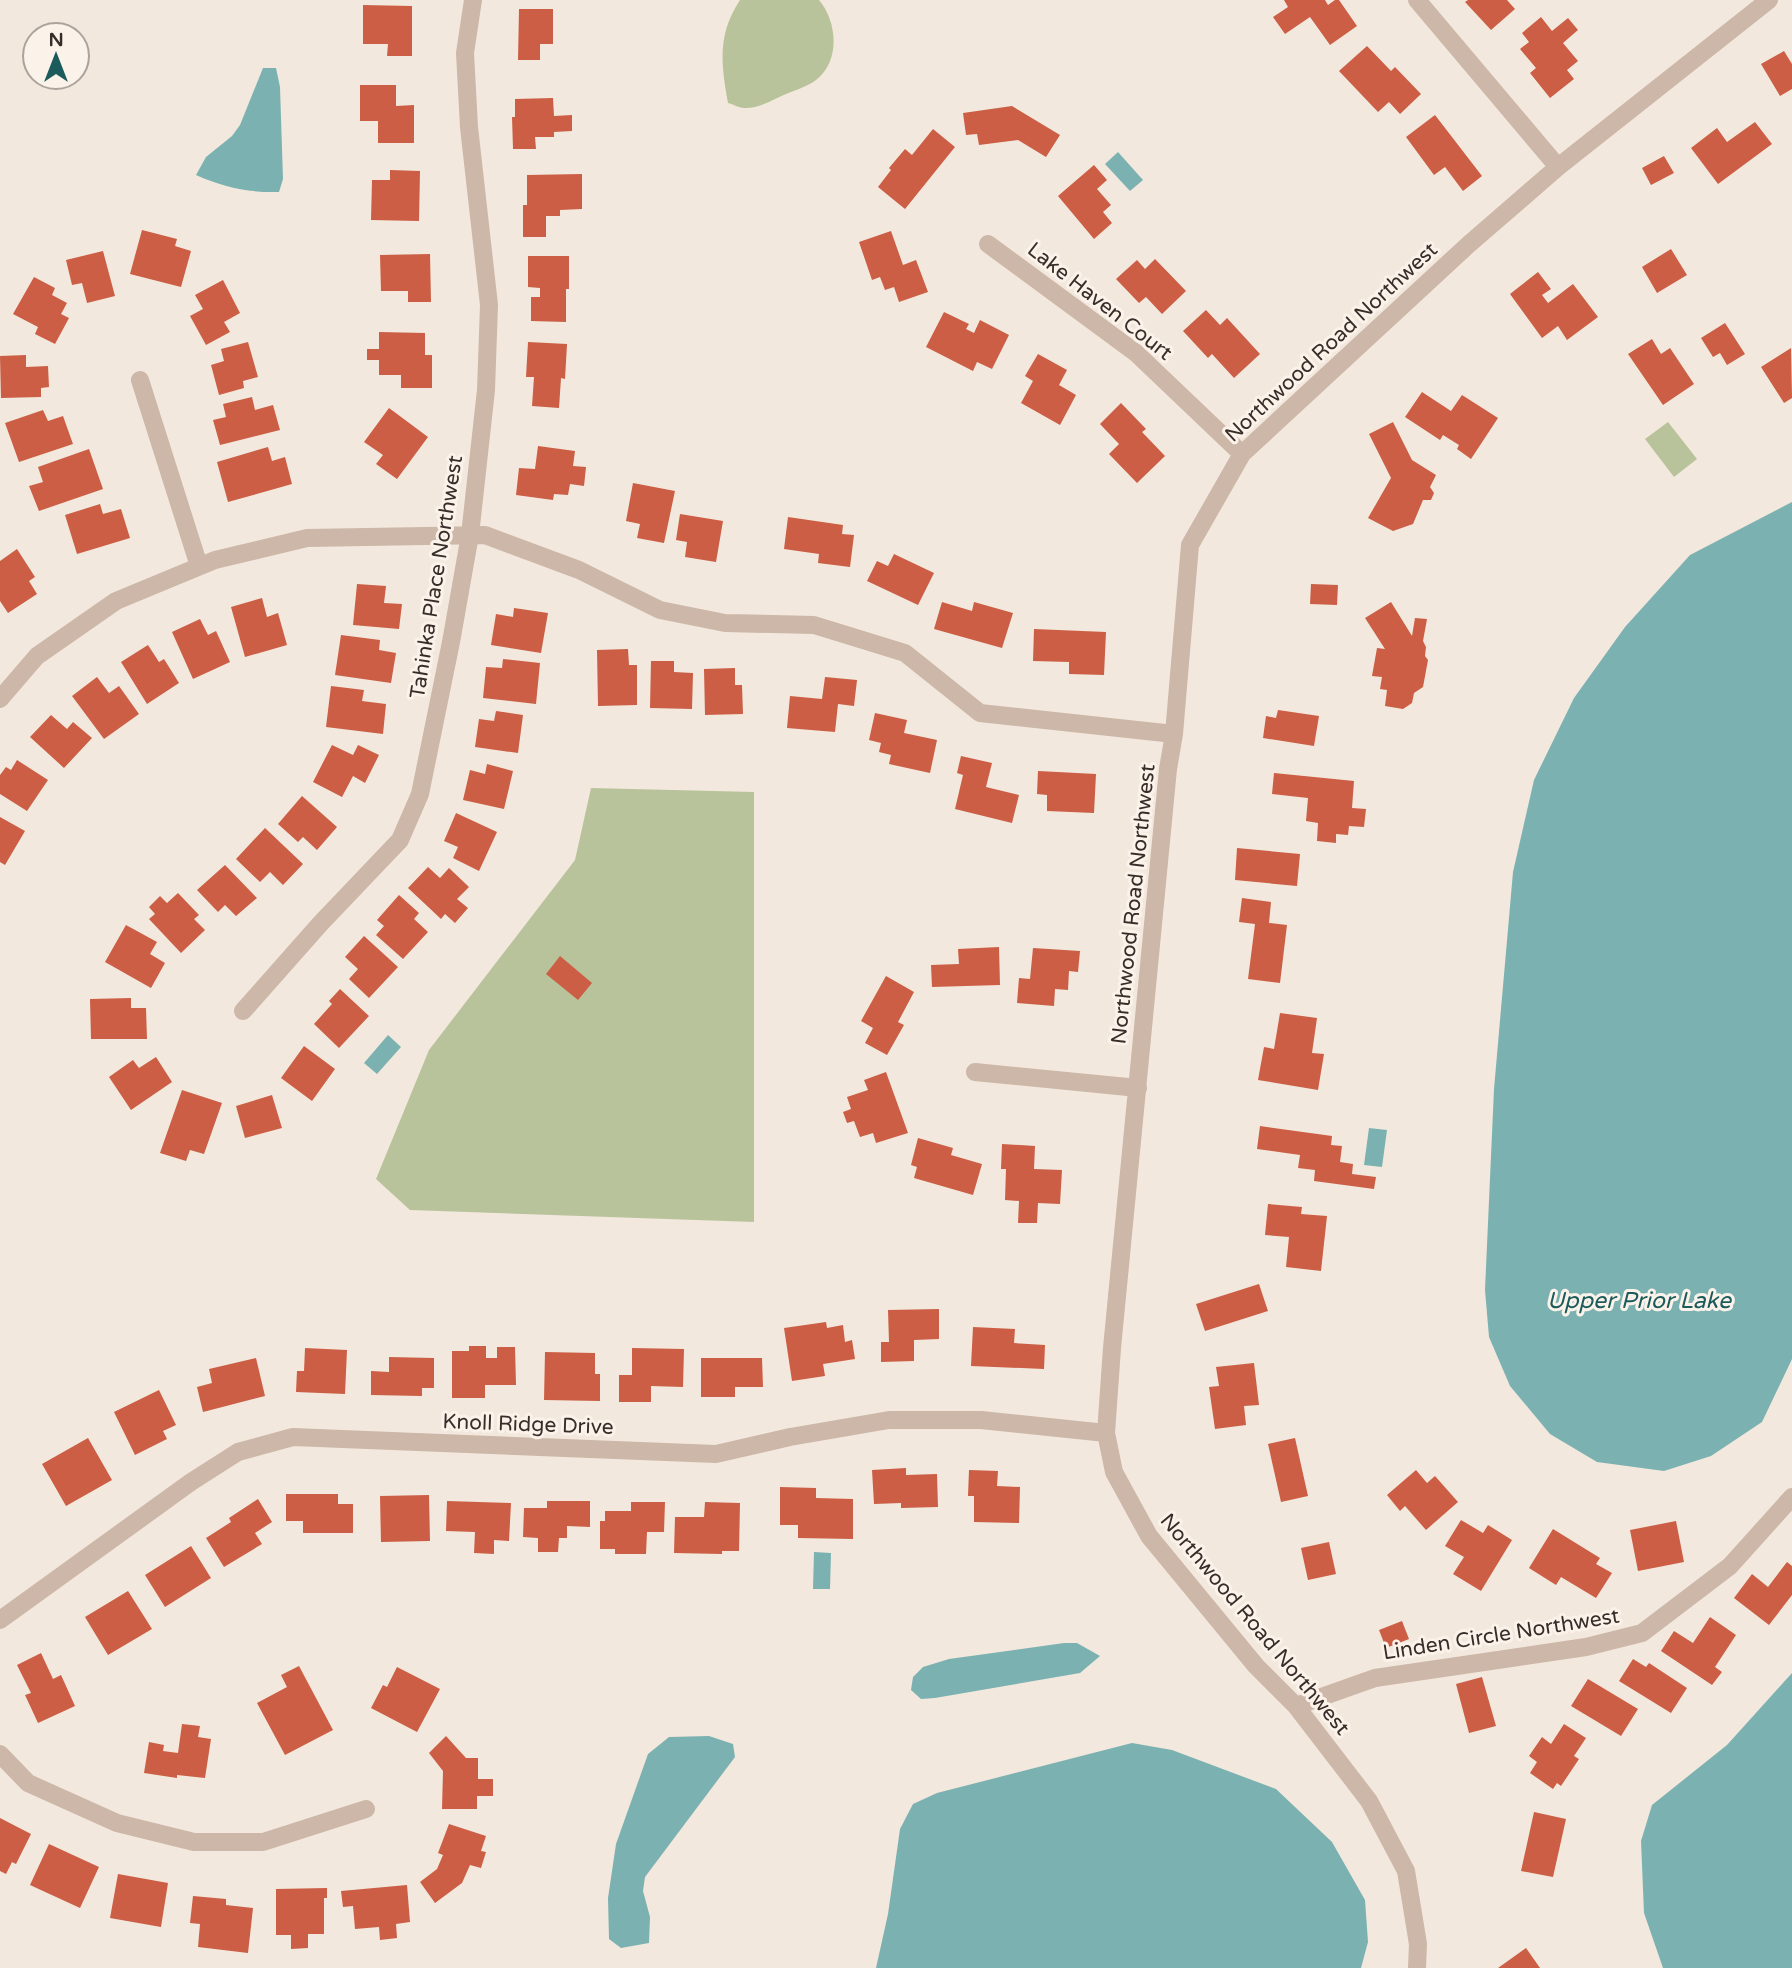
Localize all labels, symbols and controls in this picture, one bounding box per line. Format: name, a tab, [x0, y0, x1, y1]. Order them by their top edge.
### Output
north arrow	[21, 21, 91, 91]
text: N	[48, 29, 64, 51]
street label: Lake Haven Court	[1022, 237, 1177, 366]
street label: Northwood Road Northwest	[1220, 237, 1443, 447]
street label: Tahinka Place Northwest	[405, 454, 468, 701]
street label: Northwood Road Northwest	[1106, 763, 1161, 1045]
water label: Upper Prior Lake	[1547, 1287, 1733, 1315]
street label: Knoll Ridge Drive	[442, 1409, 614, 1440]
street label: Northwood Road Northwest	[1155, 1509, 1355, 1740]
street label: Linden Circle Northwest	[1381, 1603, 1621, 1666]

